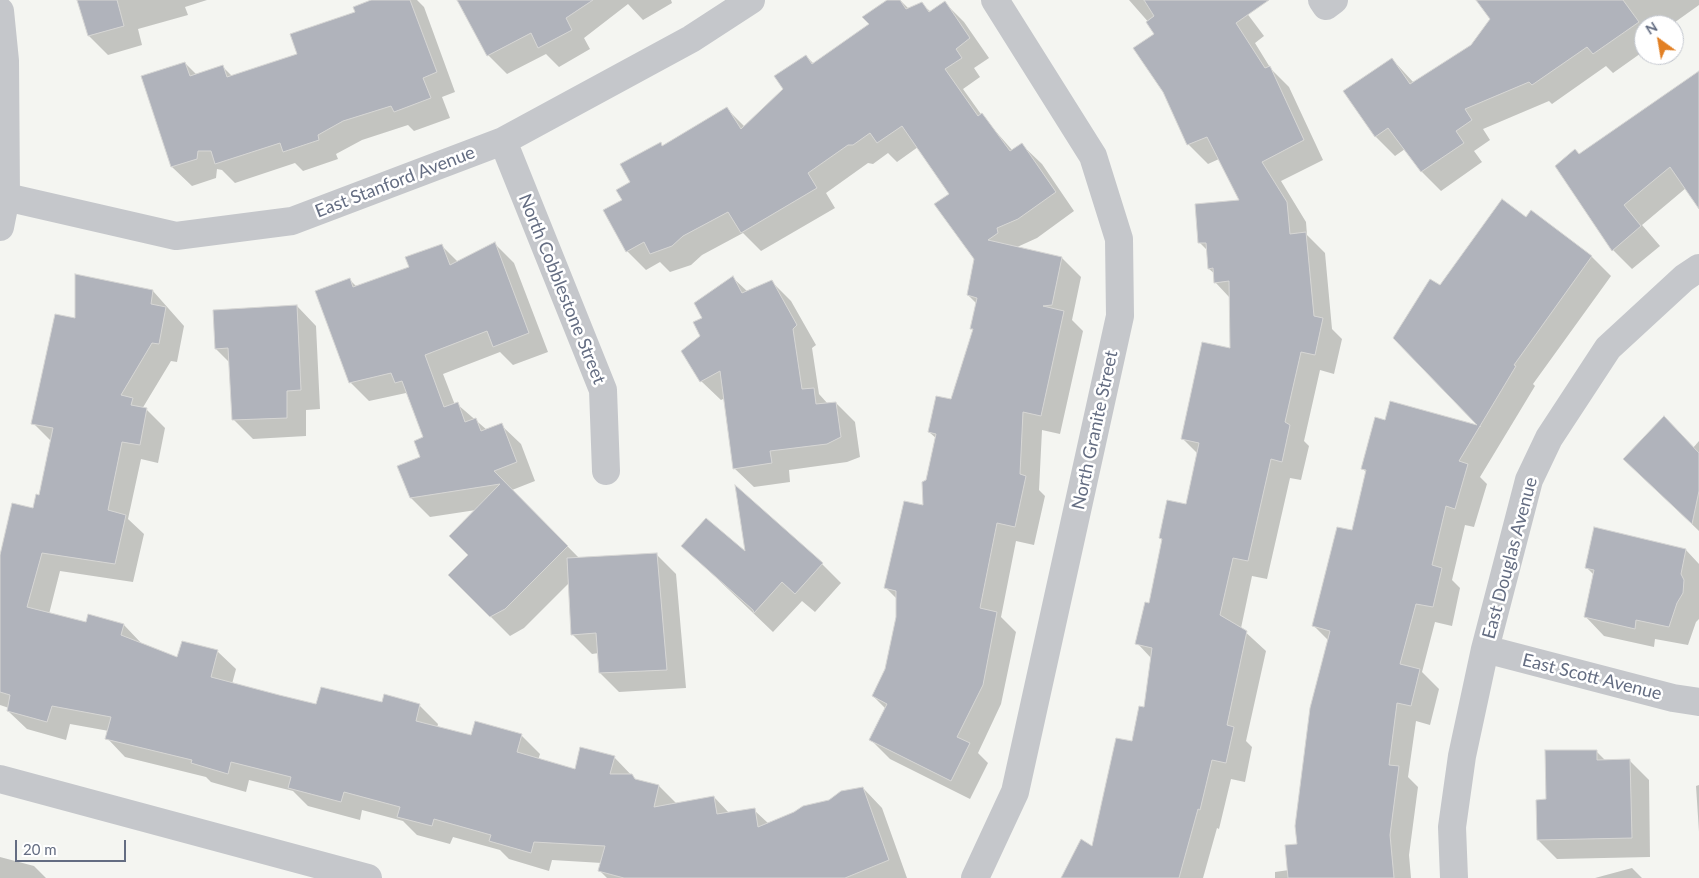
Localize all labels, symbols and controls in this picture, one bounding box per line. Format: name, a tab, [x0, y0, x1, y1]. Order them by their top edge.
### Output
north arrow	[1634, 15, 1684, 65]
text: N	[1642, 18, 1660, 38]
street label: East Stanford Avenue	[312, 142, 478, 222]
street label: North Cobblestone Street	[514, 191, 610, 387]
street label: North Granite Street	[1068, 349, 1122, 511]
street label: East Douglas Avenue	[1478, 475, 1542, 641]
street label: East Scott Avenue	[1520, 649, 1664, 705]
scale bar	[18, 830, 129, 862]
text: 20 m	[23, 840, 57, 858]

